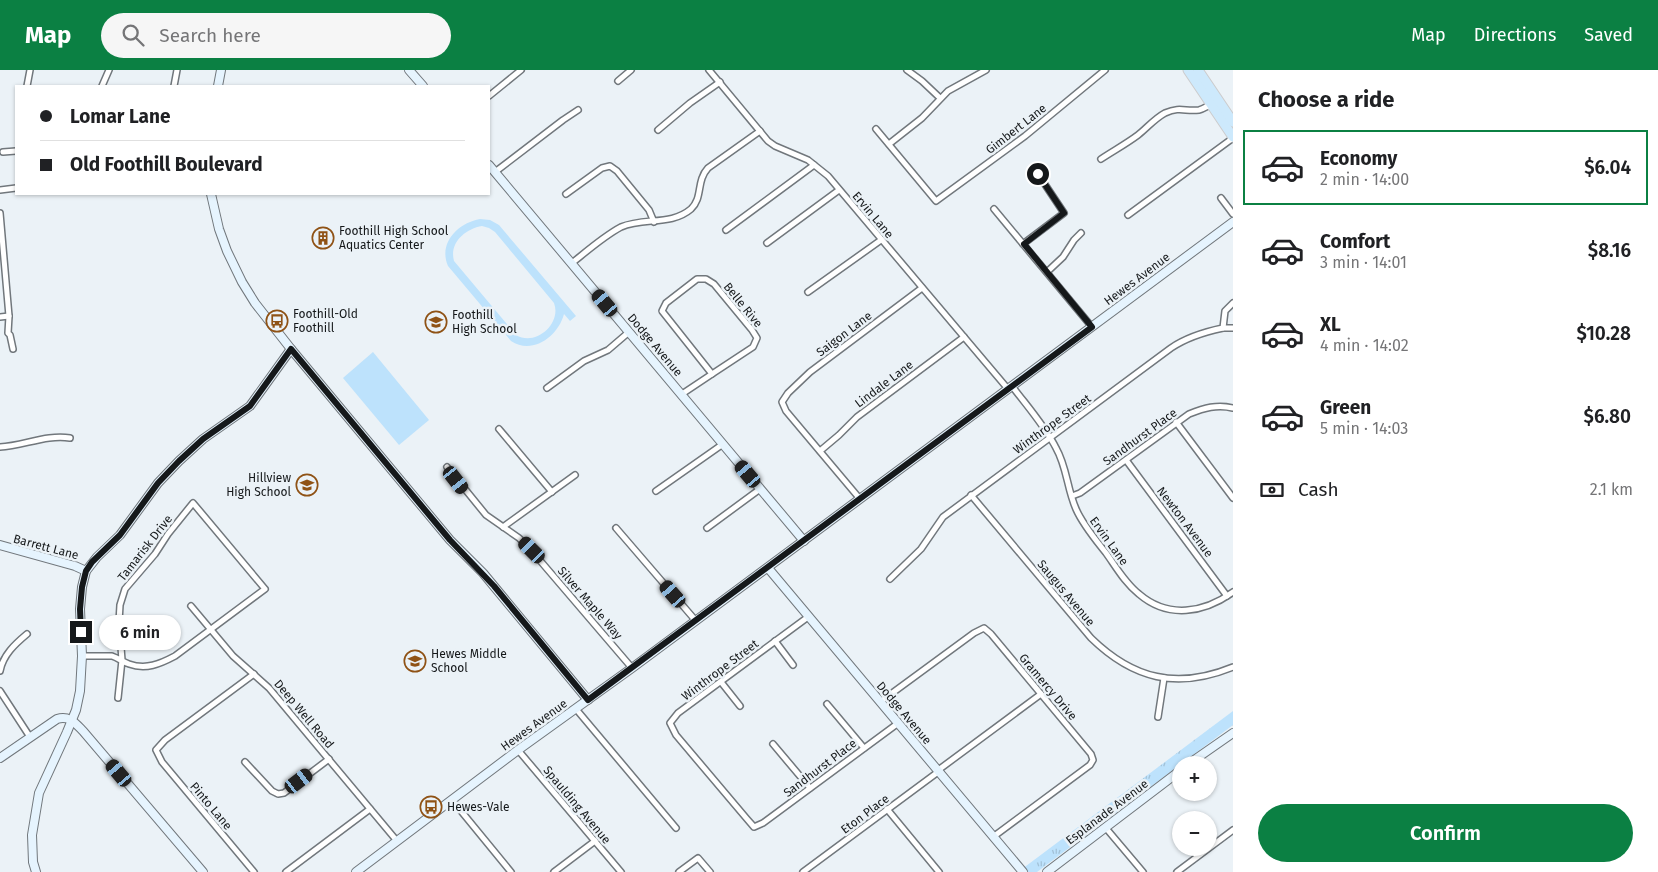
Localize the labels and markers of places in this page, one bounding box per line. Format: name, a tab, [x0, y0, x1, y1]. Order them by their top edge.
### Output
place label: Foothill High School Aquatics Center	[339, 224, 449, 252]
building icon: Foothill High School Aquatics Center	[311, 226, 335, 250]
place label: Foothill-Old Foothill	[293, 307, 358, 335]
place label: Foothill High School	[452, 308, 517, 336]
bus stop icon: Foothill-Old Foothill	[265, 309, 289, 333]
school or university icon: Foothill High School	[424, 310, 448, 334]
place label: Hillview High School	[226, 471, 291, 499]
school or university icon: Hillview High School	[295, 473, 319, 497]
place label: Hewes Middle School	[431, 647, 507, 675]
school or university icon: Hewes Middle School	[403, 649, 427, 673]
bus stop icon: Hewes-Vale	[419, 795, 443, 819]
place label: Hewes-Vale	[447, 800, 509, 814]

